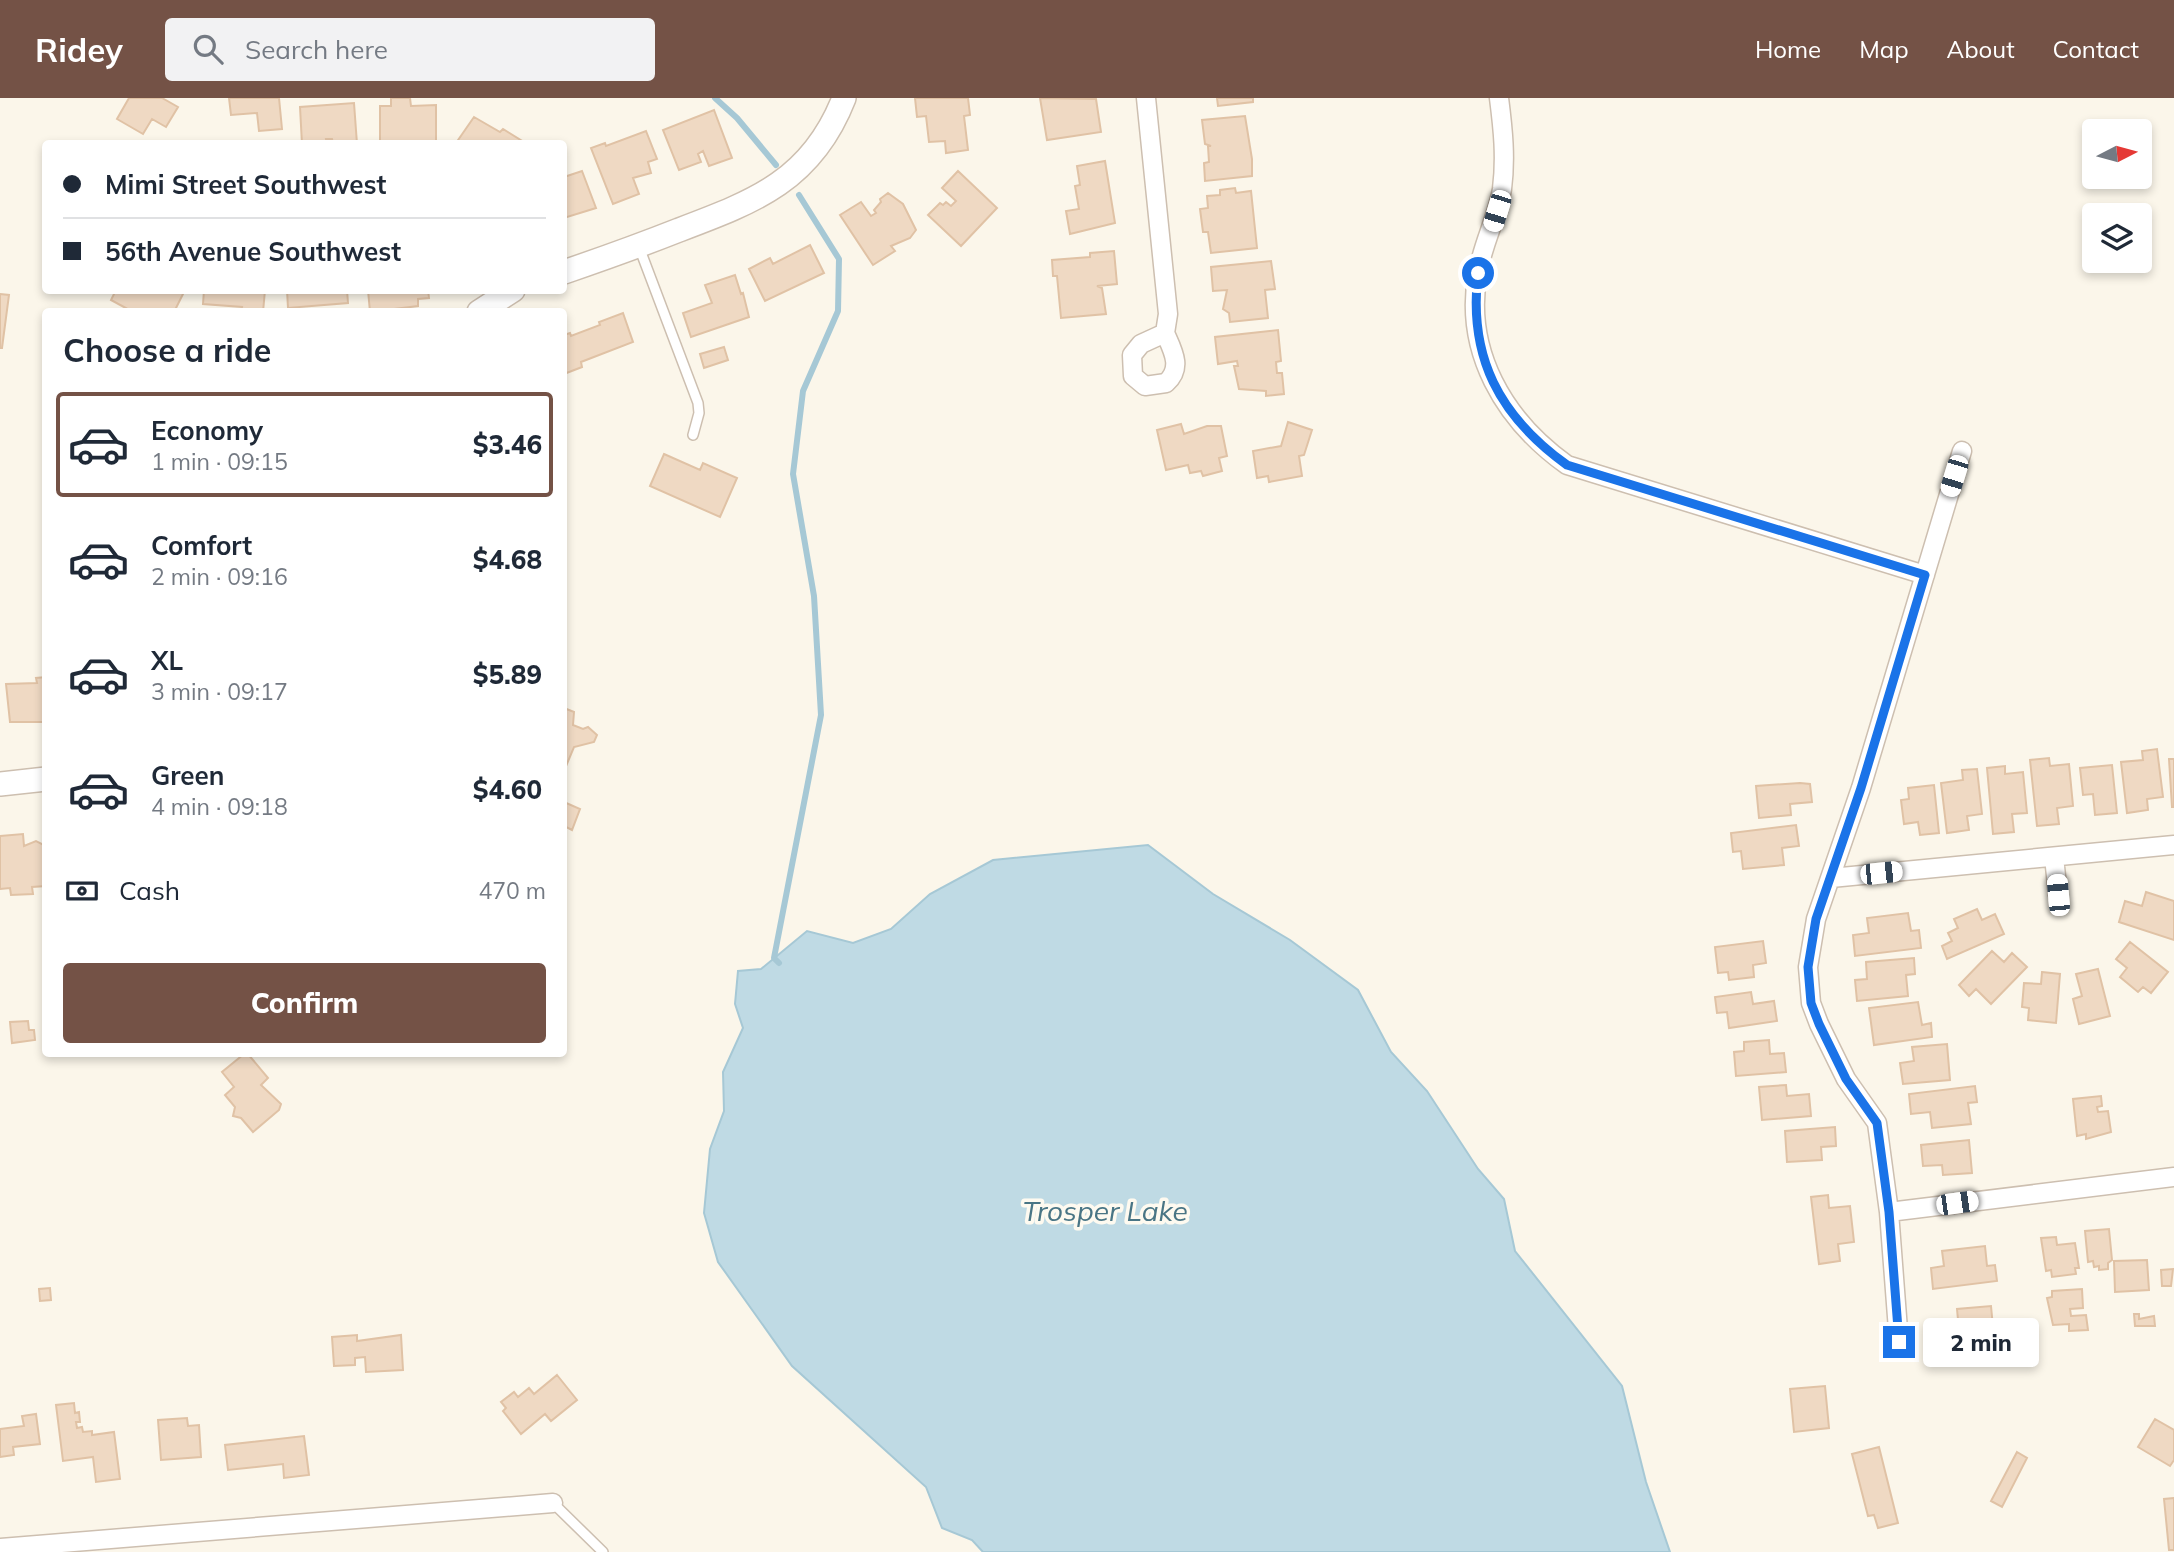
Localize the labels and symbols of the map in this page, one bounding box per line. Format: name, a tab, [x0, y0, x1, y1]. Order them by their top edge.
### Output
north arrow	[2082, 119, 2152, 189]
car	[1481, 188, 1514, 234]
route start	[1462, 257, 1494, 289]
car	[1938, 453, 1971, 499]
car	[1860, 860, 1903, 886]
car	[2046, 873, 2071, 917]
car	[1935, 1190, 1980, 1216]
water label: Trosper Lake	[1022, 1193, 1188, 1228]
callout: 2 min	[1924, 1318, 2039, 1366]
route end	[1883, 1326, 1915, 1358]

